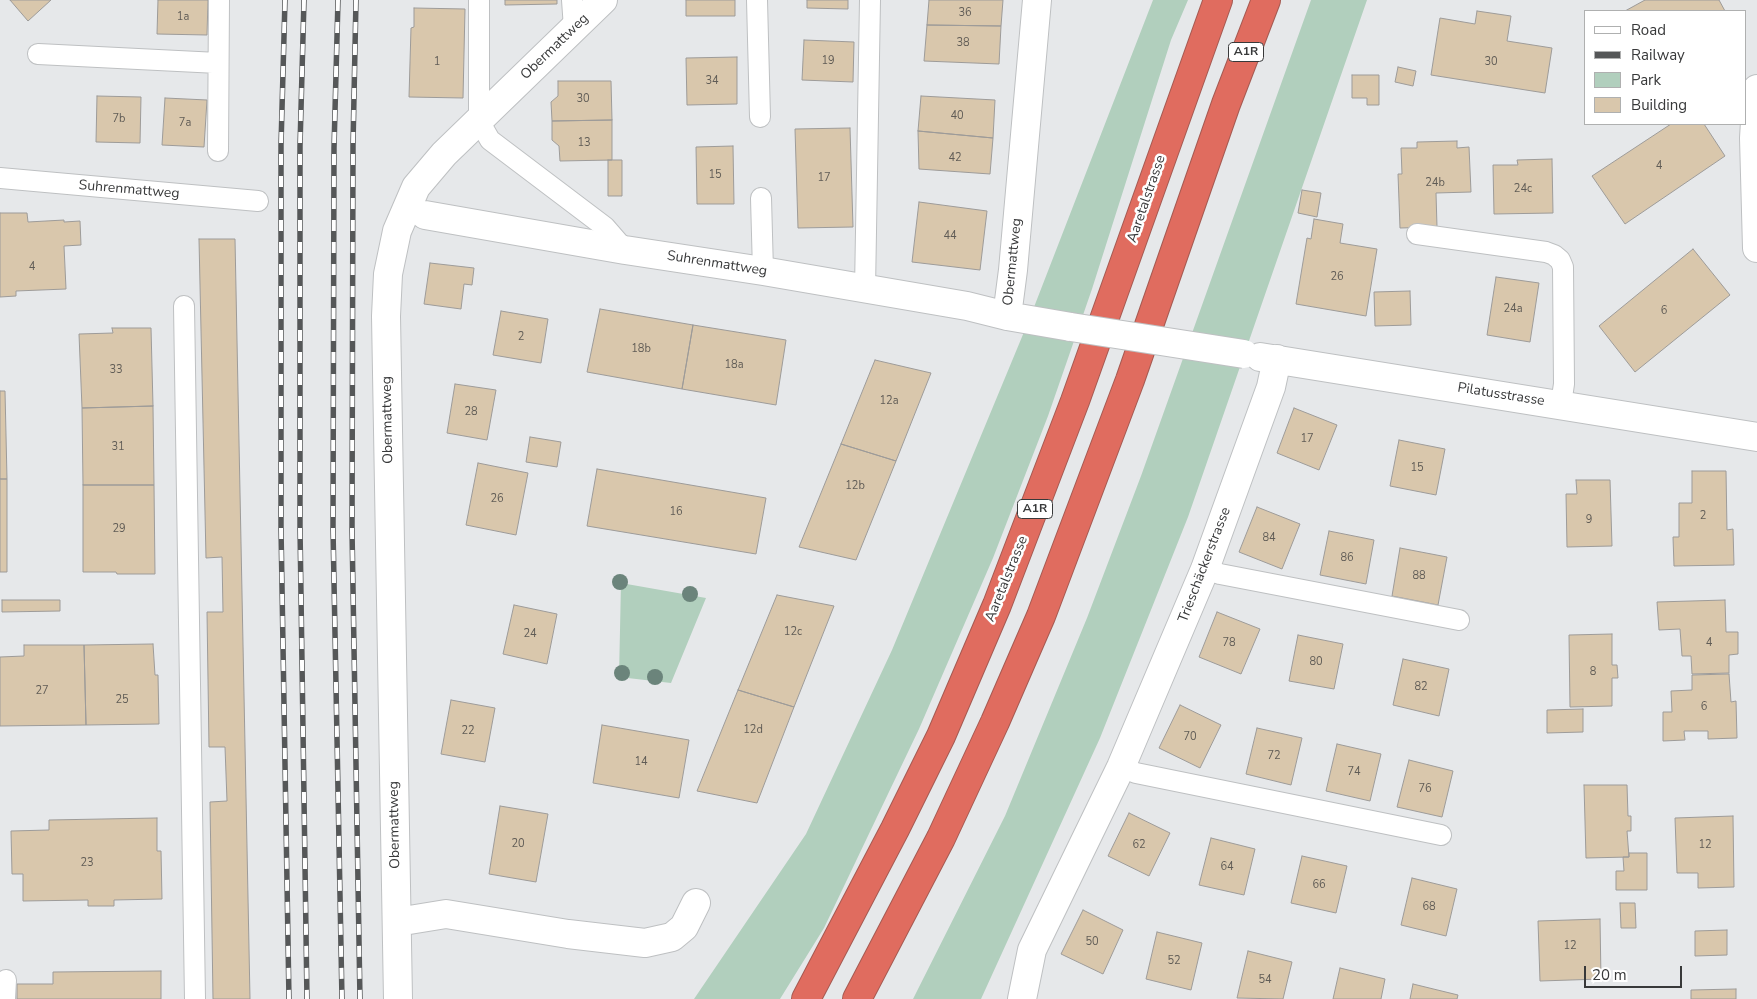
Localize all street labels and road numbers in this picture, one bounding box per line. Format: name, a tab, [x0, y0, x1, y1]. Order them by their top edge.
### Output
street label: Obermattweg	[518, 10, 592, 84]
road number: A1R	[1228, 42, 1264, 62]
street label: Aaretalstrasse	[1124, 153, 1170, 245]
street label: Suhrenmattweg	[78, 177, 180, 203]
street label: Obermattweg	[1000, 217, 1026, 307]
street label: Suhrenmattweg	[666, 248, 768, 280]
street label: Obermattweg	[379, 376, 397, 464]
street label: Pilatusstrasse	[1456, 380, 1546, 410]
road number: A1R	[1018, 499, 1052, 518]
street label: Trieschäckerstrasse	[1175, 505, 1235, 625]
street label: Aaretalstrasse	[982, 534, 1032, 624]
street label: Obermattweg	[386, 781, 404, 869]

